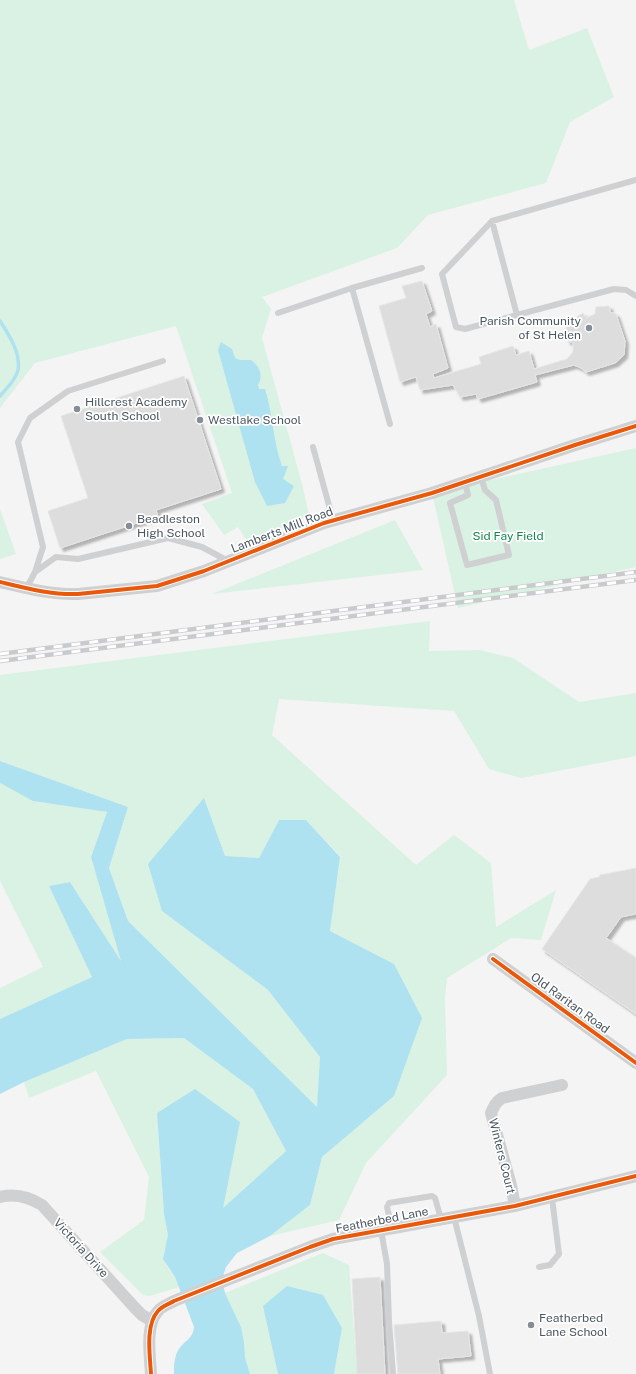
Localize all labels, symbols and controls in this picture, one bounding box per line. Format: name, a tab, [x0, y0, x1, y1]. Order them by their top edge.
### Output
place label: Parish Community of St Helen	[479, 314, 582, 342]
marker: Parish Community of St Helen	[584, 323, 594, 333]
place label: Hillcrest Academy South School	[85, 395, 188, 423]
marker: Hillcrest Academy South School	[72, 404, 82, 414]
place label: Westlake School	[208, 413, 302, 427]
marker: Westlake School	[195, 415, 205, 425]
street label: Lamberts Mill Road	[229, 504, 335, 556]
place label: Beadleston High School	[137, 512, 205, 540]
marker: Beadleston High School	[124, 521, 134, 531]
park label: Sid Fay Field	[472, 529, 544, 543]
street label: Old Raritan Road	[528, 970, 612, 1036]
street label: Winters Court	[486, 1117, 518, 1196]
street label: Featherbed Lane	[334, 1204, 430, 1236]
street label: Victoria Drive	[51, 1216, 111, 1281]
place label: Featherbed Lane School	[539, 1311, 608, 1339]
marker: Featherbed Lane School	[526, 1320, 536, 1330]

